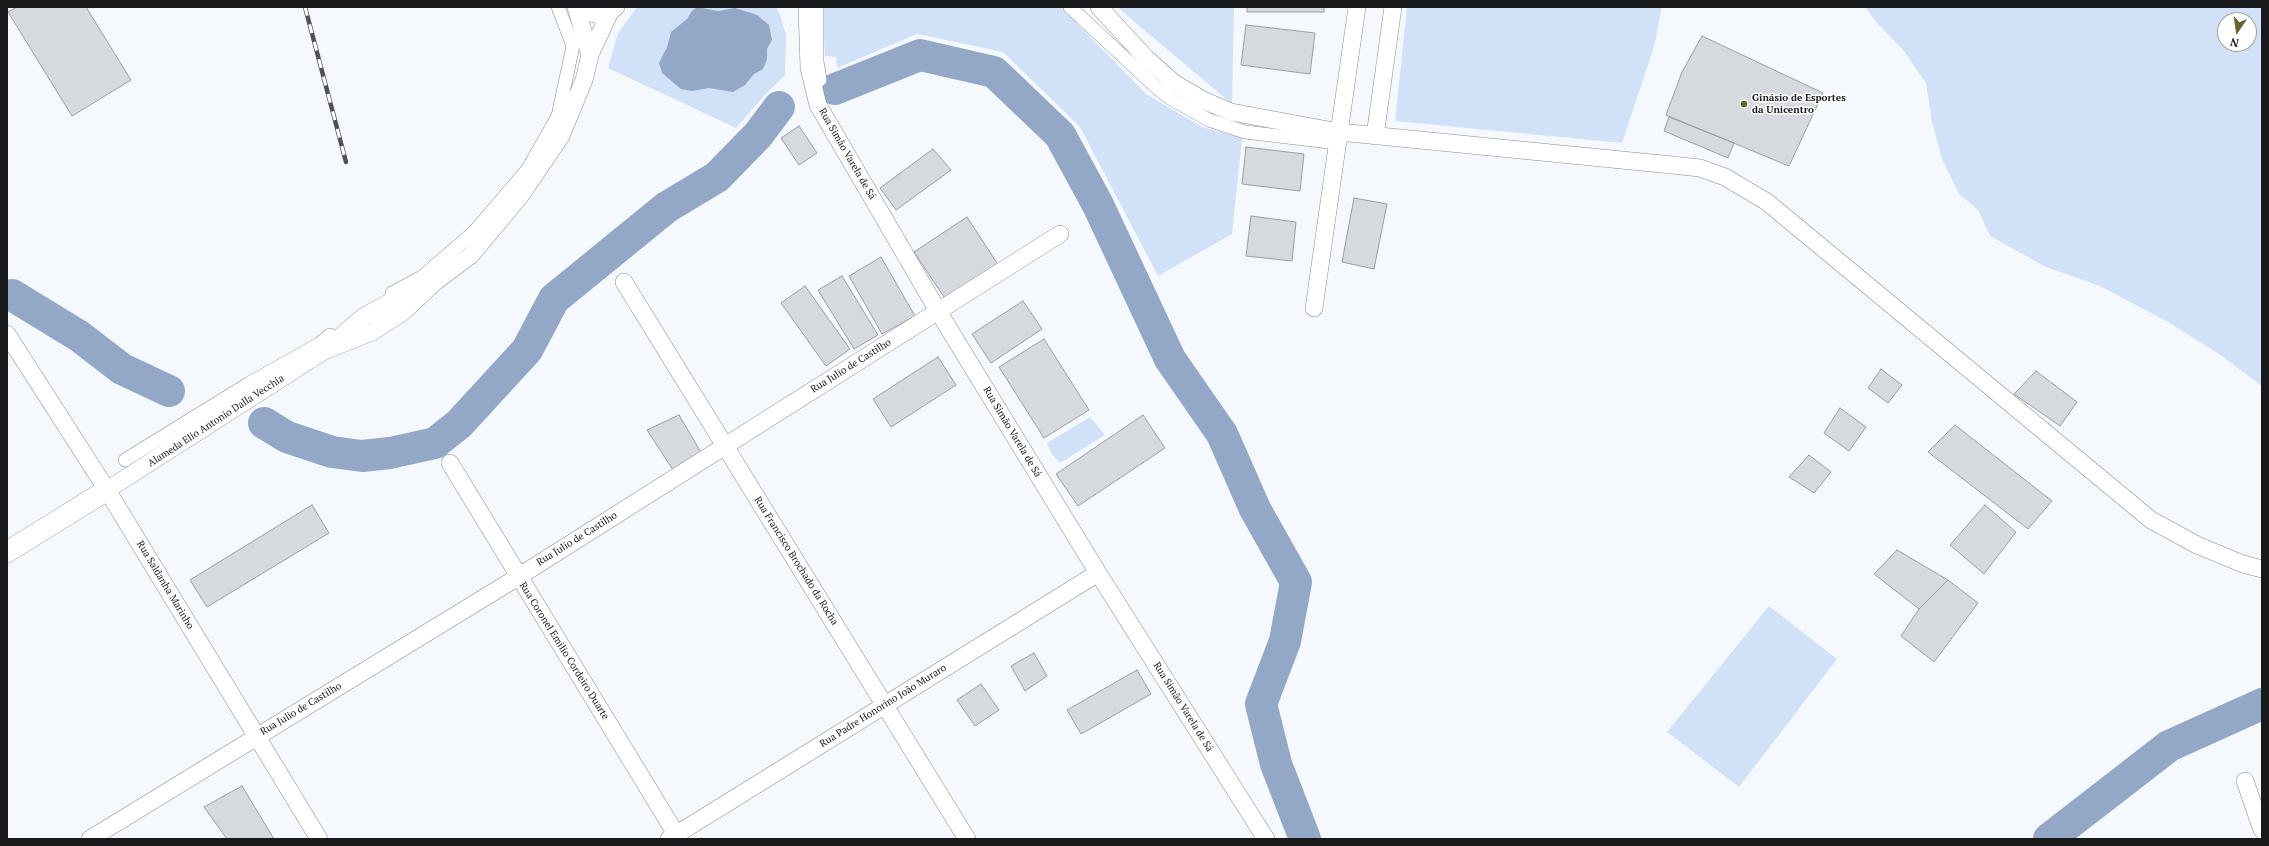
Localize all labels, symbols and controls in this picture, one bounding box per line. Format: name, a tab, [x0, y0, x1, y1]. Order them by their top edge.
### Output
north arrow	[2217, 12, 2257, 52]
text: N	[2229, 35, 2240, 50]
place label: Ginásio de Esportes da Unicentro	[1752, 92, 1846, 116]
marker: Ginásio de Esportes da Unicentro	[1739, 99, 1749, 109]
street label: Rua Simão Varela de Sá	[816, 106, 878, 202]
street label: Rua Julio de Castilho	[809, 336, 893, 396]
street label: Alameda Elio Antonio Dalla Vecchia	[146, 372, 286, 470]
street label: Rua Simão Varela de Sá	[980, 385, 1044, 479]
street label: Rua Francisco Brochado da Rocha	[751, 495, 841, 627]
street label: Rua Julio de Castilho	[535, 509, 619, 569]
street label: Rua Saldanha Marinho	[134, 539, 196, 631]
street label: Rua Coronel Emilio Cordeiro Duarte	[517, 580, 611, 722]
street label: Rua Simão Varela de Sá	[1150, 660, 1216, 754]
street label: Rua Padre Honorino João Muraro	[817, 662, 949, 750]
street label: Rua Julio de Castilho	[258, 680, 344, 738]

